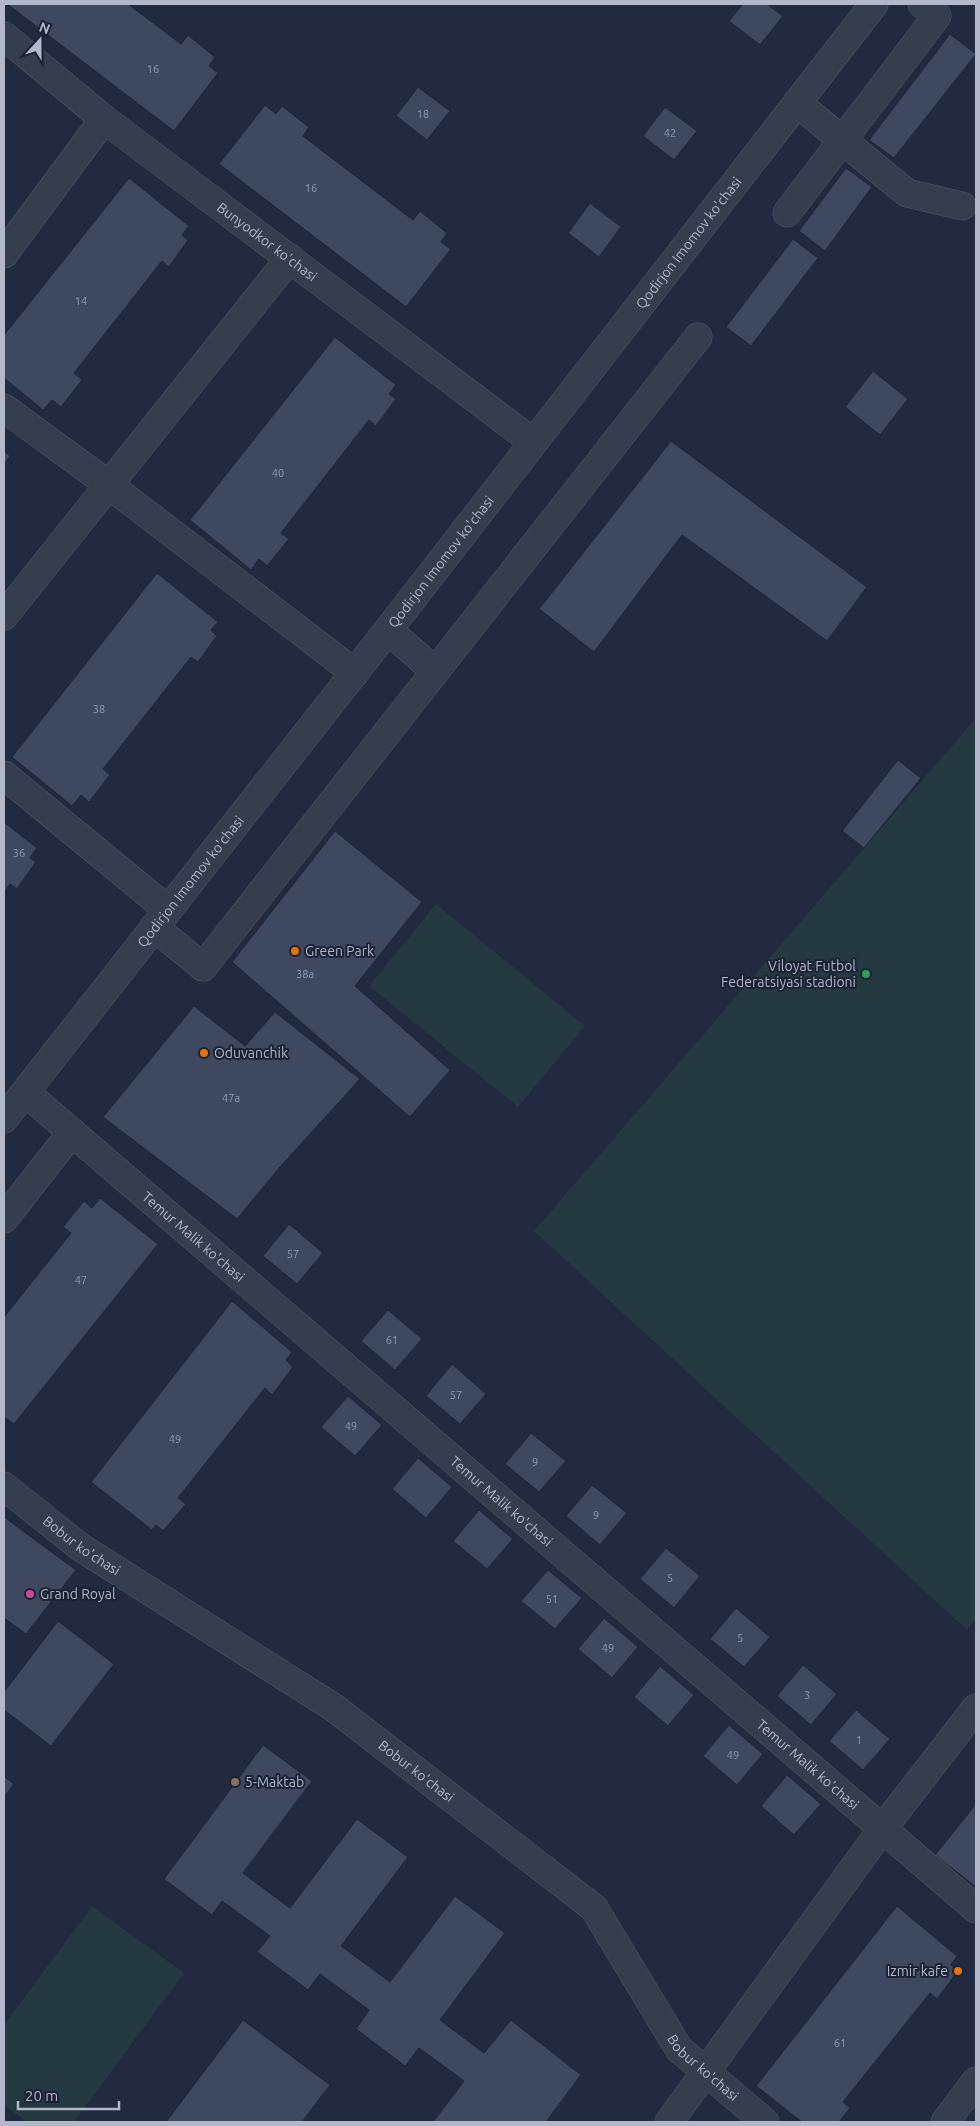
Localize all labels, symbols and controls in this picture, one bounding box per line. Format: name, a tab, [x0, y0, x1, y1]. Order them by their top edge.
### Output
north arrow	[15, 15, 65, 65]
text: N	[37, 19, 52, 37]
house number: 16	[147, 63, 159, 75]
house number: 18	[417, 108, 429, 120]
house number: 42	[664, 127, 676, 139]
street label: Qodirjon Imomov ko'chasi	[633, 174, 745, 312]
house number: 16	[305, 182, 317, 194]
street label: Bunyodkor ko'chasi	[214, 199, 320, 284]
house number: 14	[75, 295, 87, 307]
house number: 40	[272, 467, 284, 479]
street label: Qodirjon Imomov ko'chasi	[385, 493, 497, 631]
house number: 38	[93, 703, 105, 715]
street label: Qodirjon Imomov ko'chasi	[134, 813, 247, 950]
house number: 36	[13, 847, 25, 859]
place label: Green Park	[305, 943, 374, 959]
marker: Green Park	[289, 945, 301, 957]
place label: Viloyat Futbol Federatsiyasi stadioni	[721, 958, 856, 990]
house number: 38a	[296, 968, 314, 980]
marker: Viloyat Futbol Federatsiyasi stadioni	[860, 968, 872, 980]
place label: Oduvanchik	[214, 1045, 288, 1061]
marker: Oduvanchik	[198, 1047, 210, 1059]
house number: 47a	[222, 1092, 240, 1104]
street label: Temur Malik ko'chasi	[139, 1188, 248, 1285]
house number: 57	[287, 1248, 299, 1260]
house number: 47	[75, 1274, 87, 1286]
house number: 61	[386, 1334, 398, 1346]
house number: 57	[450, 1389, 462, 1401]
house number: 49	[345, 1420, 357, 1432]
house number: 49	[169, 1433, 181, 1445]
street label: Temur Malik ko'chasi	[447, 1453, 556, 1550]
house number: 9	[532, 1456, 538, 1468]
house number: 9	[593, 1509, 599, 1521]
street label: Bobur ko'chasi	[40, 1513, 123, 1578]
house number: 5	[667, 1572, 673, 1584]
place label: Grand Royal	[40, 1586, 116, 1602]
marker: Grand Royal	[24, 1588, 36, 1600]
house number: 51	[546, 1593, 558, 1605]
house number: 5	[737, 1632, 743, 1644]
house number: 49	[602, 1642, 614, 1654]
house number: 3	[804, 1689, 810, 1701]
street label: Temur Malik ko'chasi	[753, 1716, 862, 1813]
house number: 1	[856, 1734, 862, 1746]
street label: Bobur ko'chasi	[375, 1737, 457, 1805]
house number: 49	[727, 1749, 739, 1761]
place label: 5-Maktab	[245, 1774, 304, 1790]
marker: 5-Maktab	[229, 1776, 241, 1788]
place label: Izmir kafe	[887, 1963, 948, 1979]
marker: Izmir kafe	[952, 1965, 964, 1977]
street label: Bobur ko'chasi	[664, 2032, 742, 2104]
house number: 61	[834, 2037, 846, 2049]
scale bar	[18, 2078, 119, 2110]
text: 20 m	[25, 2087, 58, 2104]

